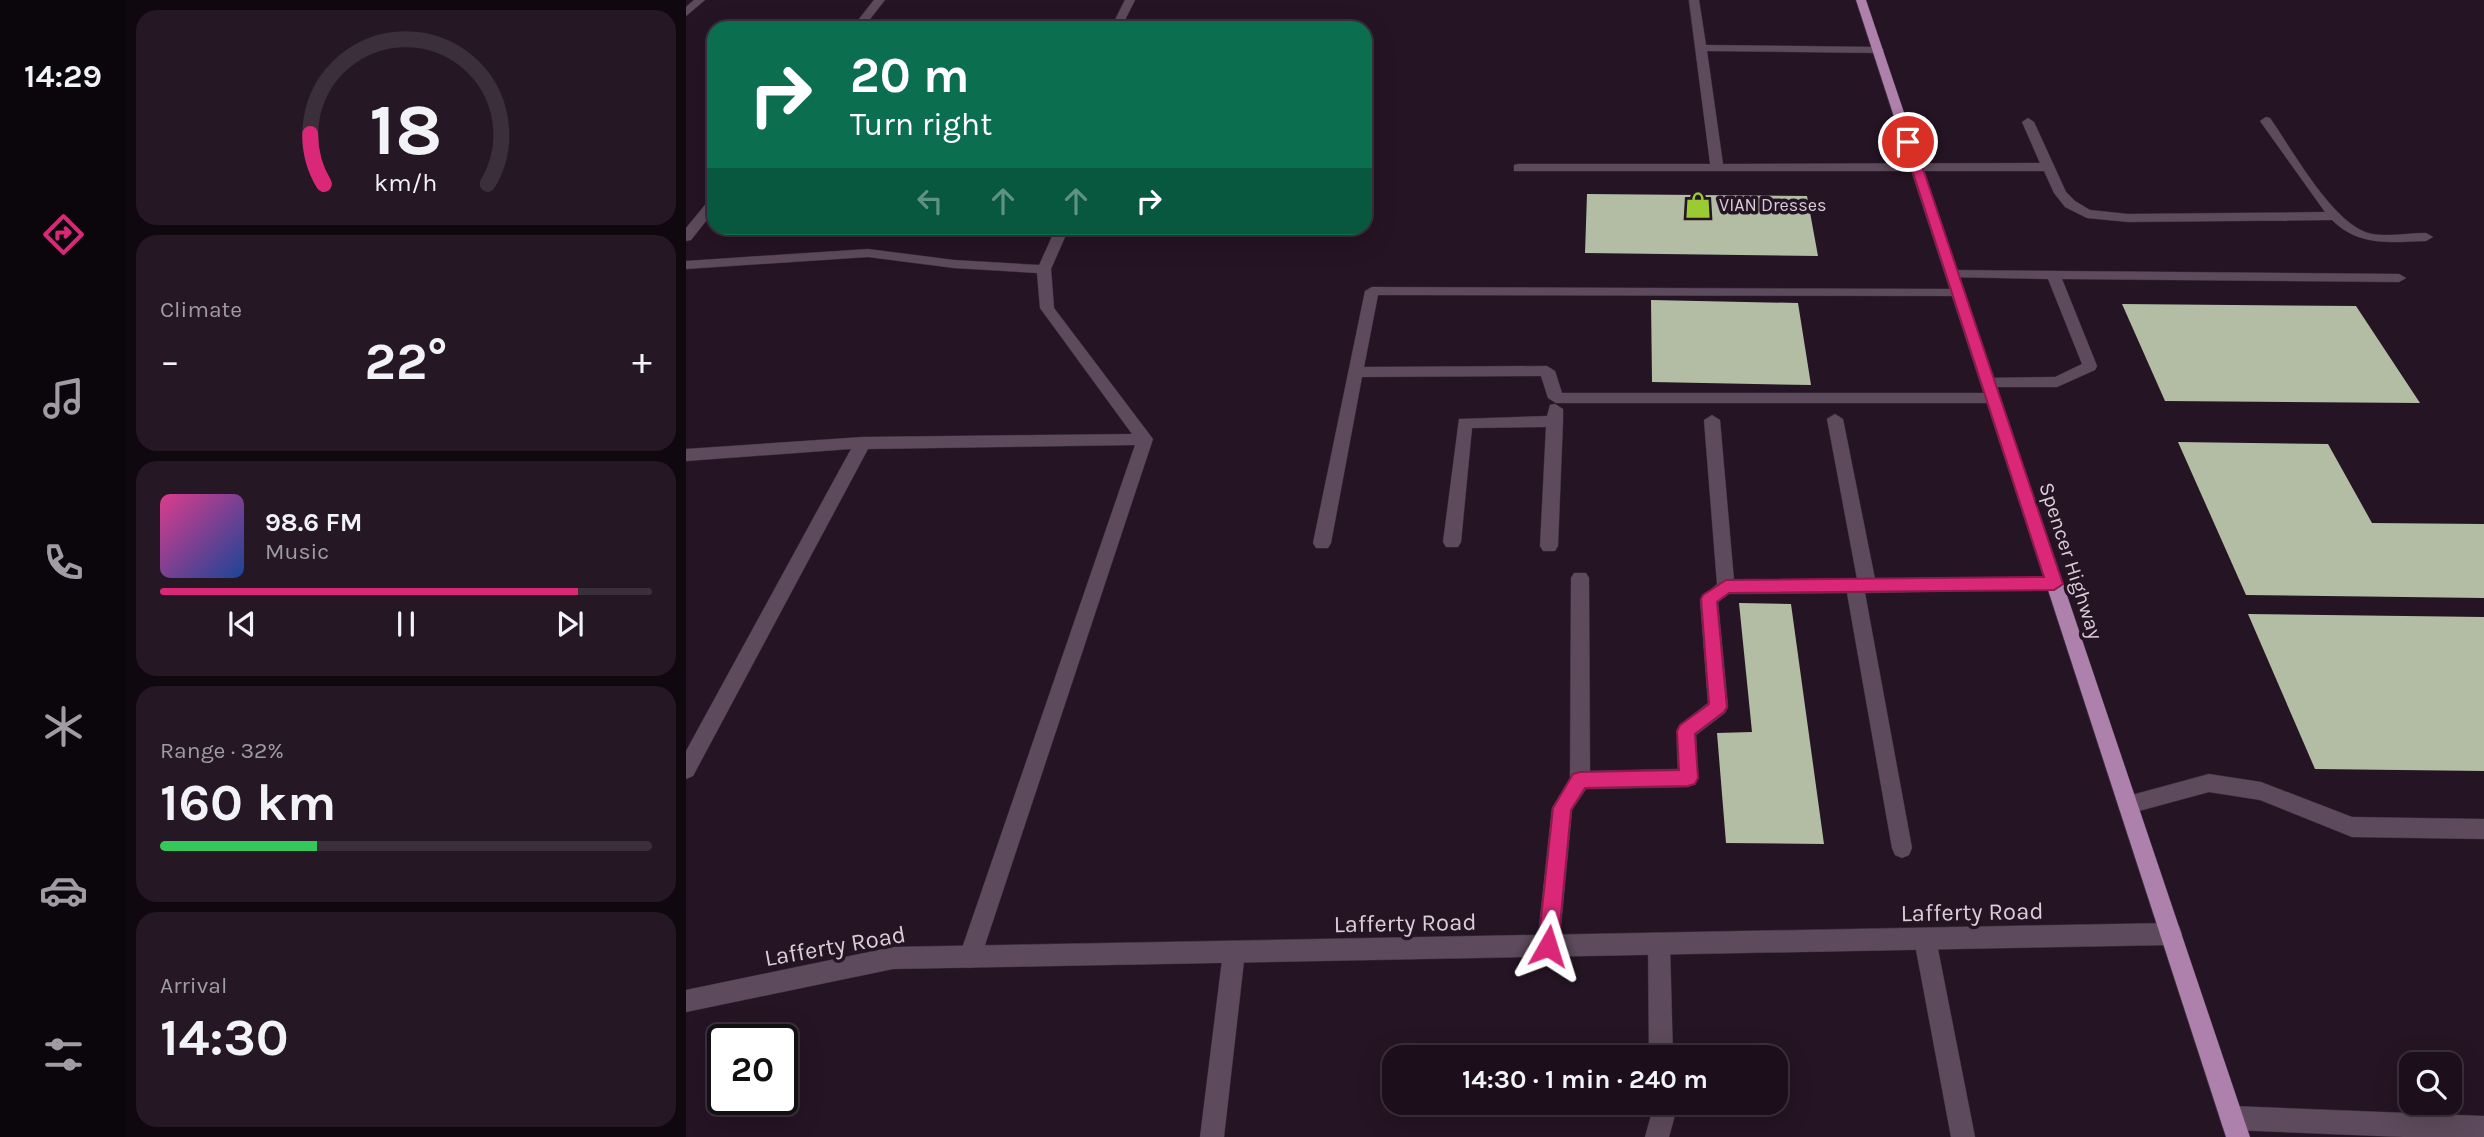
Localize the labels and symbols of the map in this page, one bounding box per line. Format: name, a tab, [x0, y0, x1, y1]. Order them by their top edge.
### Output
pin	[1878, 112, 1938, 172]
shop icon: VIAN Dresses	[1683, 190, 1713, 220]
place label: VIAN Dresses	[1719, 194, 1826, 216]
street label: Spencer Highway	[2034, 479, 2108, 643]
street label: Lafferty Road	[1900, 897, 2044, 927]
street label: Lafferty Road	[1333, 908, 1477, 938]
position arrow	[1511, 909, 1585, 983]
street label: Lafferty Road	[762, 920, 908, 972]
speed limit sign: 20	[707, 1024, 798, 1115]

